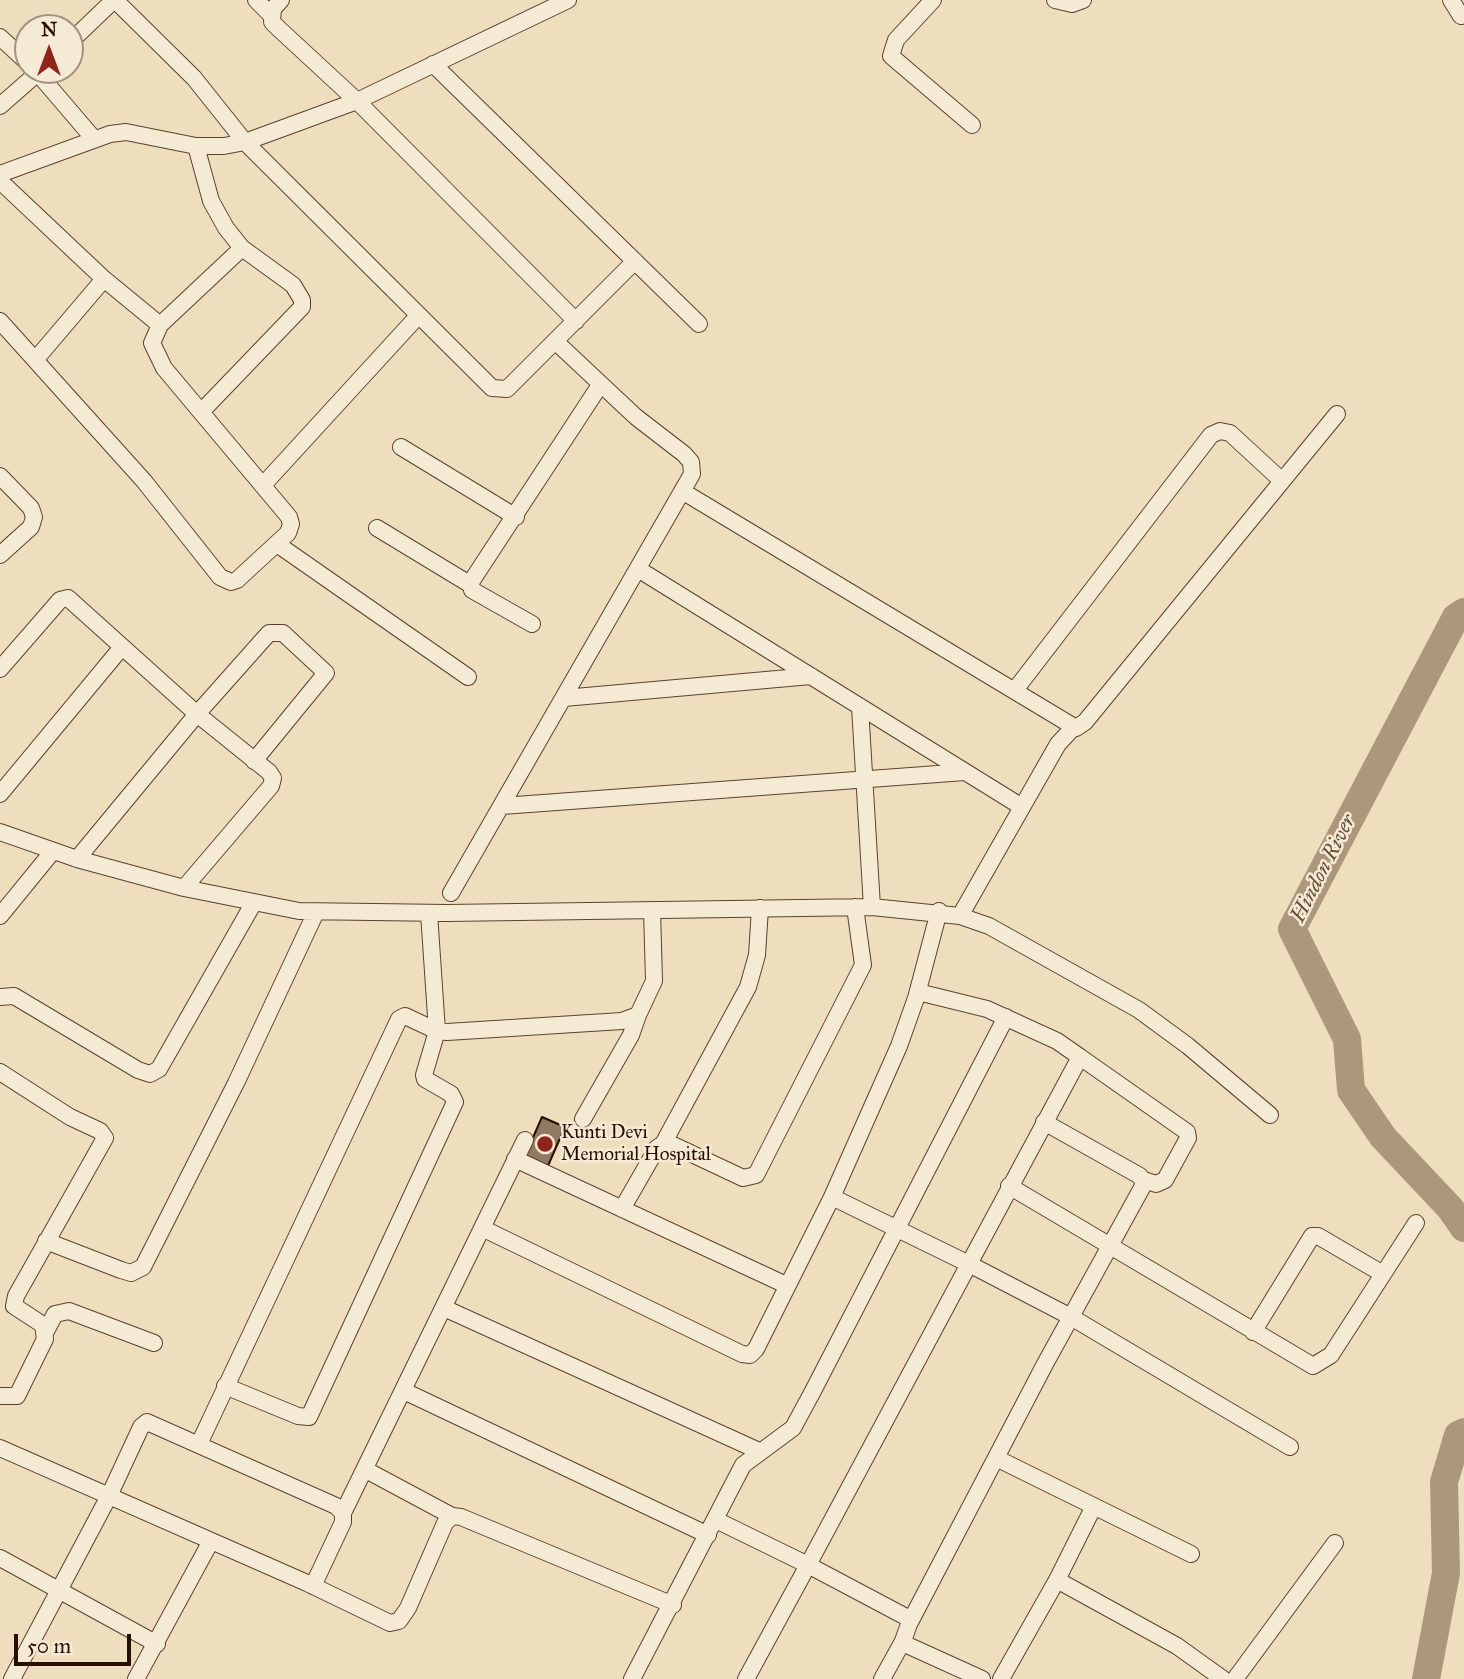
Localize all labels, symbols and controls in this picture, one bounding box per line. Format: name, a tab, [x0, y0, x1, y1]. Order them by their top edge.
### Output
north arrow	[14, 14, 84, 84]
text: N	[41, 18, 57, 41]
water label: Hindon River	[1286, 811, 1362, 927]
place label: Kunti Devi Memorial Hospital	[561, 1122, 711, 1166]
marker: Kunti Devi Memorial Hospital	[535, 1134, 555, 1154]
scale bar	[18, 1620, 135, 1664]
text: 50 m	[27, 1633, 71, 1659]

